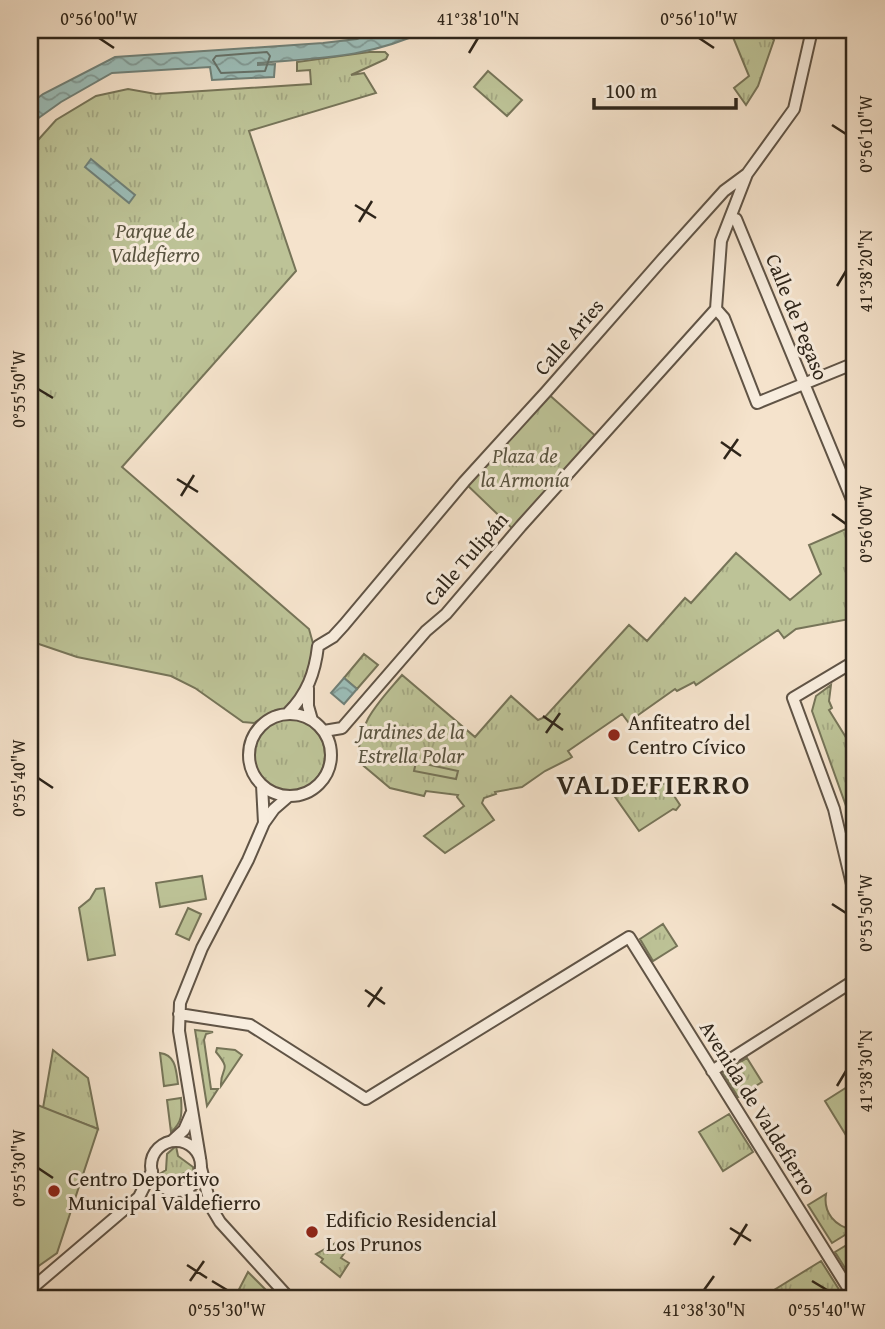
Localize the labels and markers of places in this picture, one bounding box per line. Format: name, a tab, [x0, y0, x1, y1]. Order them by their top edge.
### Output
place label: Anfiteatro del Centro Cívico	[628, 707, 751, 762]
marker: Anfiteatro del Centro Cívico	[606, 727, 622, 743]
place label: Centro Deportivo Municipal Valdefierro	[68, 1163, 261, 1218]
marker: Centro Deportivo Municipal Valdefierro	[46, 1183, 62, 1199]
place label: Edificio Residencial Los Prunos	[326, 1204, 497, 1259]
marker: Edificio Residencial Los Prunos	[304, 1224, 320, 1240]

